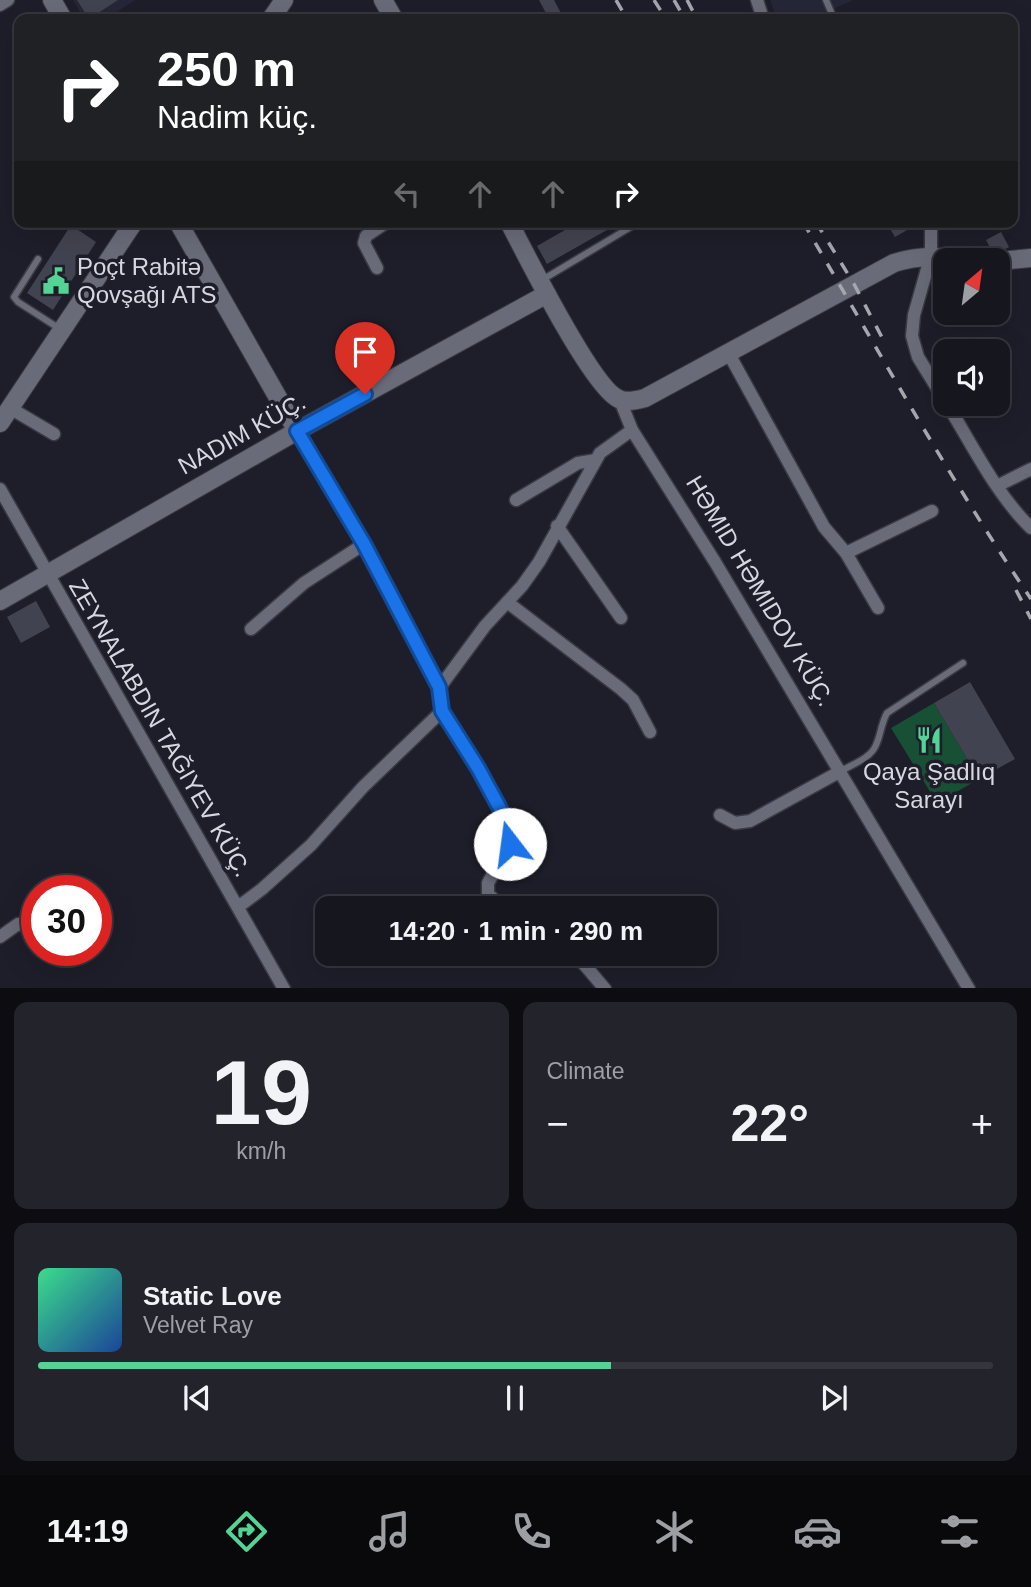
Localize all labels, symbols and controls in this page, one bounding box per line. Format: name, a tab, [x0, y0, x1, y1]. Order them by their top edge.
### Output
icon: right	[42, 42, 133, 133]
text: 250 m	[157, 42, 296, 96]
text: Nadim küç.	[157, 99, 317, 135]
icon: left	[388, 175, 426, 213]
icon: ahead	[461, 175, 499, 213]
icon: ahead	[534, 175, 572, 213]
icon: right	[607, 175, 645, 213]
north arrow	[933, 248, 1010, 326]
map controls	[933, 248, 1010, 416]
place label: Poçt Rabitə Qovşağı ATS	[77, 253, 217, 308]
public building icon: Poçt Rabitə Qovşağı ATS	[41, 266, 71, 296]
pin	[335, 322, 395, 394]
icon: arrive	[346, 333, 384, 371]
button: sound	[933, 339, 1010, 416]
street label: NADIM KÜÇ.	[173, 387, 310, 480]
street label: HƏMID HƏMIDOV KÜÇ.	[681, 471, 840, 711]
street label: ZEYNALABDIN TAĞIYEV KÜÇ.	[64, 574, 257, 881]
restaurant icon: Qaya Şadlıq Sarayı	[914, 725, 944, 755]
place label: Qaya Şadlıq Sarayı	[863, 758, 995, 813]
position arrow	[473, 807, 547, 881]
speed limit sign: 30	[21, 875, 112, 966]
text: 14:20 · 1 min · 290 m	[389, 916, 643, 946]
text: 19	[211, 1042, 312, 1143]
text: Climate	[547, 1058, 624, 1084]
text: 22°	[730, 1094, 809, 1152]
text: −	[547, 1103, 569, 1145]
text: +	[971, 1103, 993, 1145]
text: km/h	[236, 1138, 286, 1164]
text: Static Love	[143, 1281, 282, 1311]
text: Velvet Ray	[143, 1312, 253, 1338]
icon: previous	[178, 1379, 216, 1417]
icon: pause	[496, 1379, 534, 1417]
icon: next	[815, 1379, 853, 1417]
icon: directions	[222, 1507, 271, 1556]
icon: music	[365, 1507, 414, 1556]
icon: phone	[507, 1507, 556, 1556]
icon: climate	[650, 1507, 699, 1556]
icon: car	[793, 1507, 842, 1556]
icon: filters	[935, 1507, 984, 1556]
text: 14:19	[47, 1513, 129, 1549]

